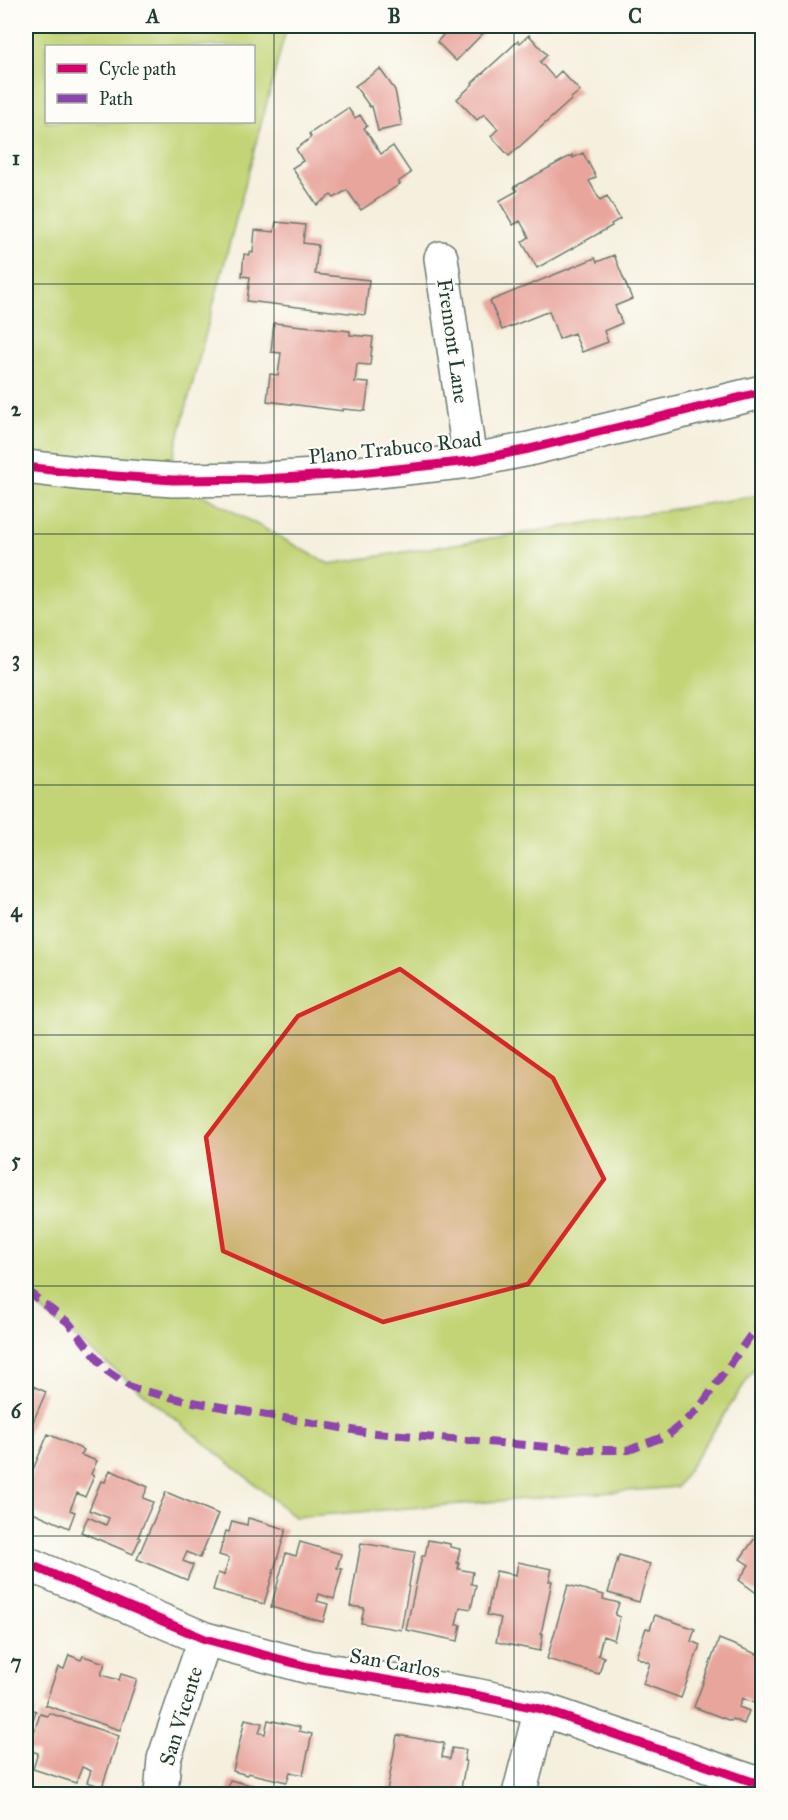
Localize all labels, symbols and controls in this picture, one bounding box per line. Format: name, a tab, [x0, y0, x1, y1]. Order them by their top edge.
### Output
text: A	[144, 4, 160, 28]
text: B	[387, 4, 401, 28]
text: C	[628, 4, 642, 28]
legend	[45, 45, 255, 123]
text: Cycle path	[99, 58, 176, 80]
text: Path	[99, 88, 133, 110]
text: 1	[12, 146, 20, 170]
street label: Fremont Lane	[431, 277, 475, 405]
text: 2	[11, 397, 22, 421]
street label: Plano Trabuco Road	[307, 426, 483, 470]
text: 3	[12, 647, 20, 672]
text: 4	[10, 898, 22, 923]
text: 5	[11, 1148, 21, 1172]
text: 6	[11, 1399, 23, 1423]
street label: San Carlos	[348, 1642, 442, 1684]
text: 7	[11, 1650, 22, 1674]
street label: San Vicente	[154, 1663, 208, 1769]

